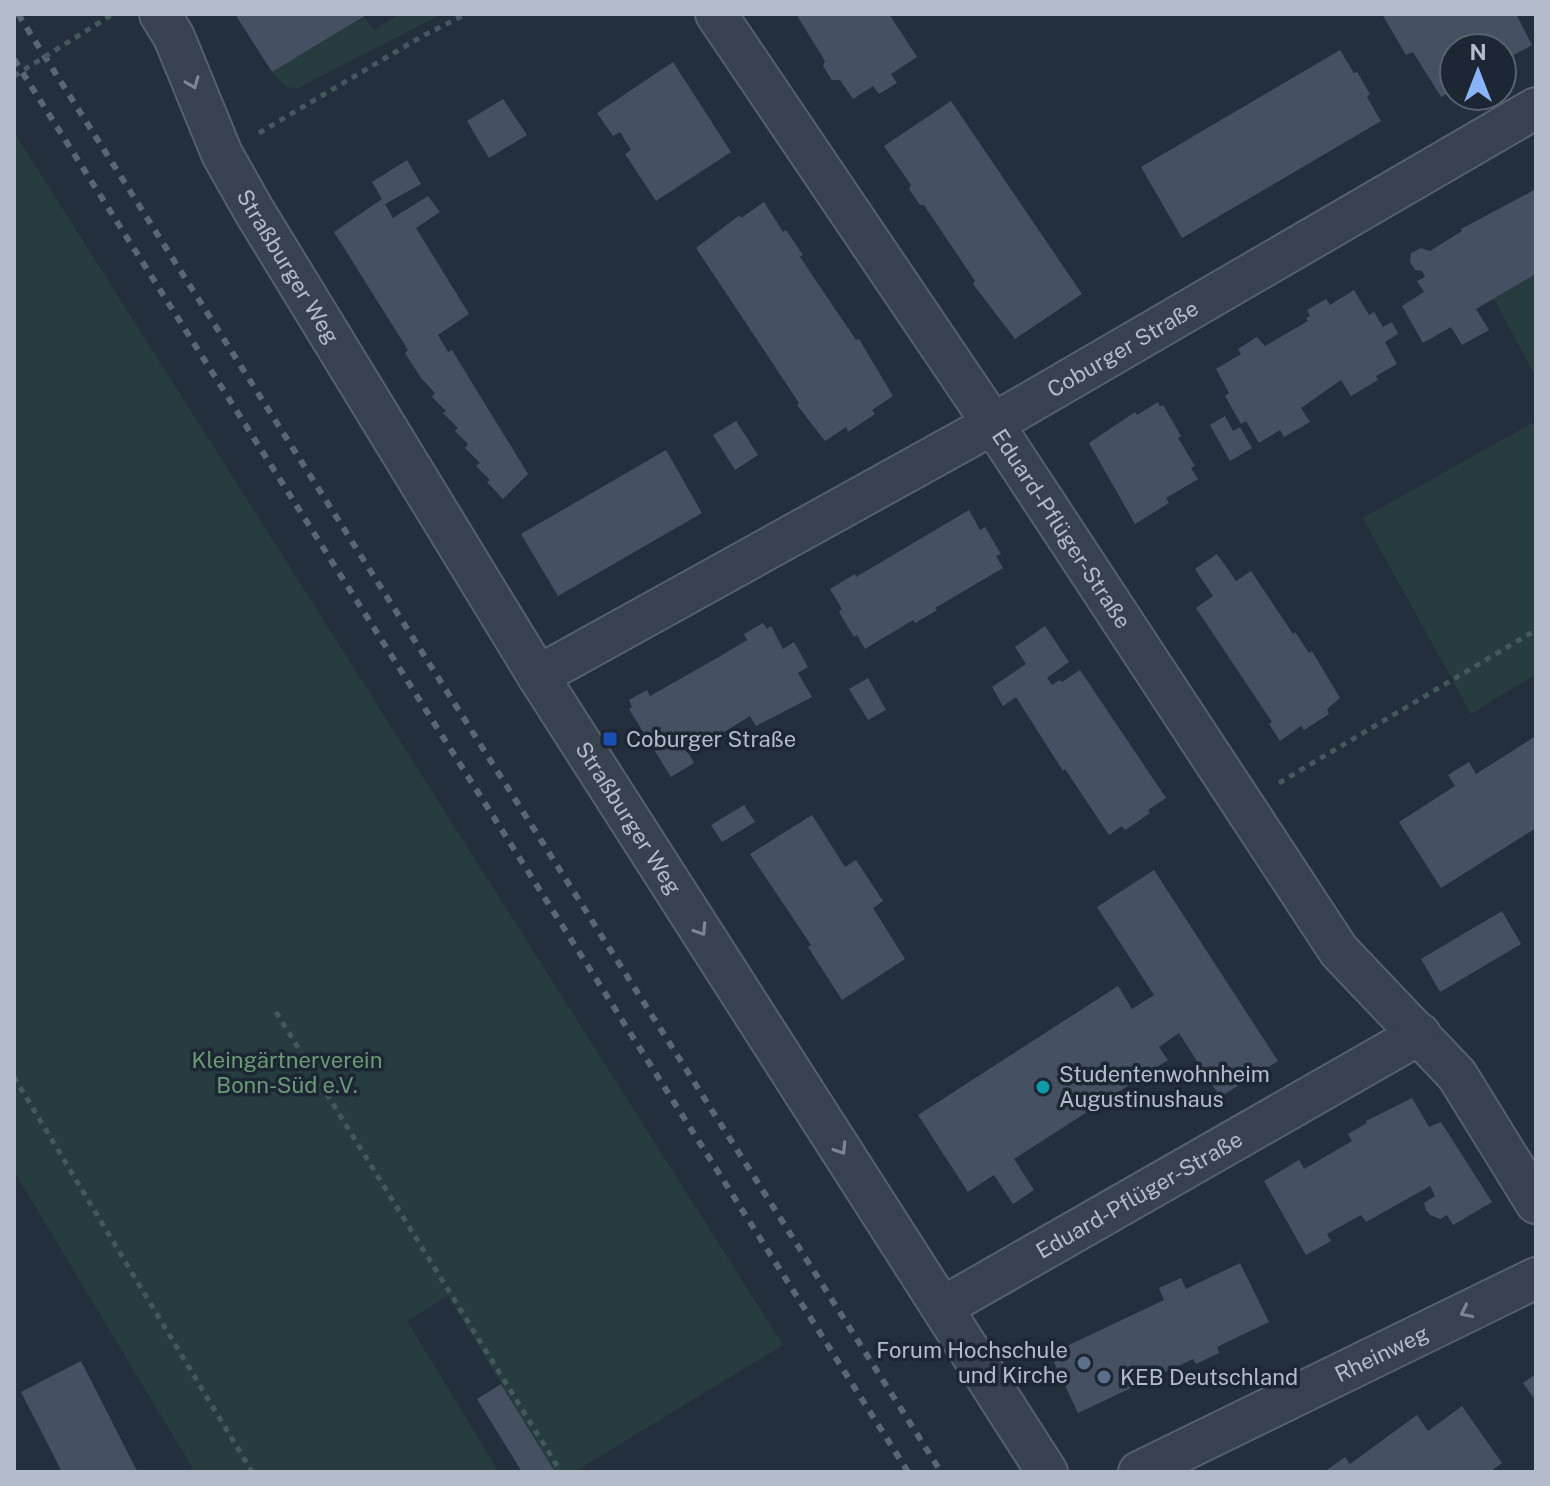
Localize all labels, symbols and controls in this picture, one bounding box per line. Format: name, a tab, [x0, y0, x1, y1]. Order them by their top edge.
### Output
north arrow	[1438, 32, 1518, 112]
text: N	[1469, 39, 1487, 65]
one-way arrow	[183, 75, 200, 89]
street label: Straßburger Weg	[232, 185, 345, 348]
street label: Coburger Straße	[1042, 295, 1203, 403]
street label: Eduard-Pflüger-Straße	[987, 424, 1137, 633]
place label: Coburger Straße	[626, 726, 796, 752]
marker: Coburger Straße	[601, 730, 619, 748]
street label: Straßburger Weg	[570, 737, 687, 899]
one-way arrow	[692, 922, 707, 936]
park label: Kleingärtnerverein Bonn-Süd e.V.	[192, 1047, 382, 1098]
place label: Studentenwohnheim Augustinushaus	[1059, 1061, 1270, 1112]
marker: Studentenwohnheim Augustinushaus	[1034, 1078, 1052, 1096]
street label: Eduard-Pflüger-Straße	[1031, 1126, 1247, 1264]
one-way arrow	[832, 1141, 847, 1155]
one-way arrow	[1460, 1303, 1475, 1318]
street label: Rheinweg	[1331, 1320, 1433, 1387]
place label: Forum Hochschule und Kirche	[876, 1337, 1068, 1388]
marker: Forum Hochschule und Kirche	[1075, 1354, 1093, 1372]
place label: KEB Deutschland	[1120, 1364, 1298, 1390]
marker: KEB Deutschland	[1095, 1368, 1113, 1386]

